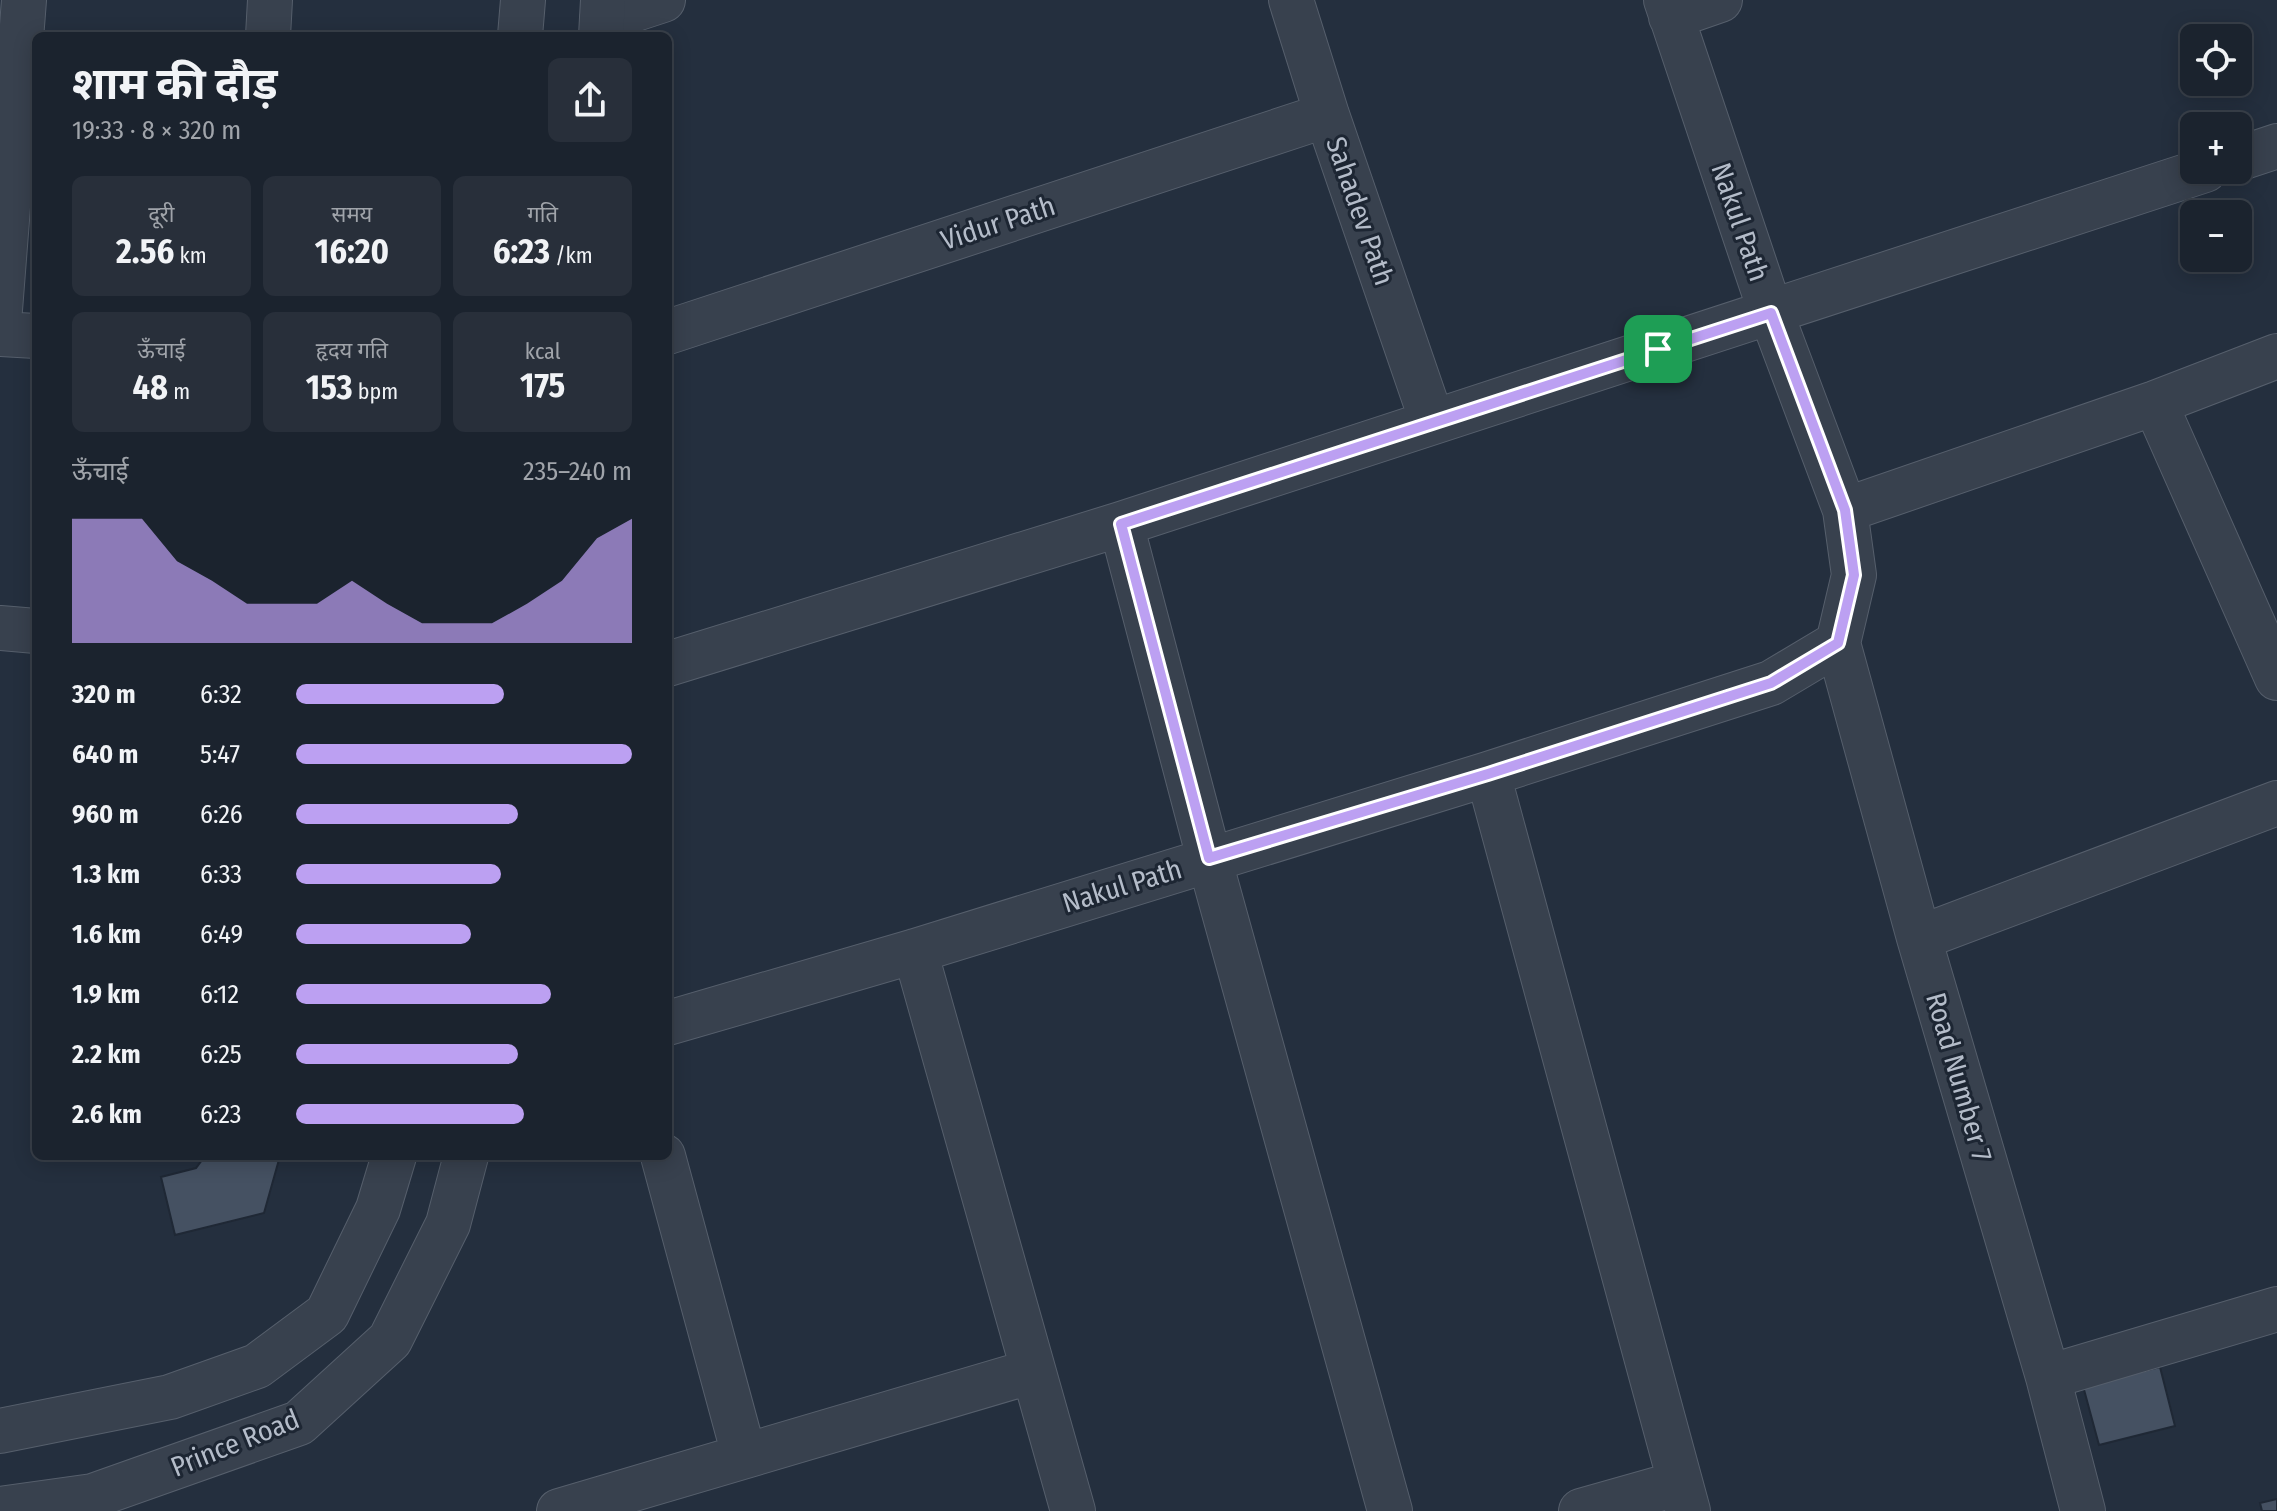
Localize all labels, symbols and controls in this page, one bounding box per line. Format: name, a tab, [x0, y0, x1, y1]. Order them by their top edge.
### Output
map controls	[2180, 24, 2252, 272]
button: locate	[2180, 24, 2252, 96]
text: शाम की दौड़	[72, 58, 278, 111]
button: share	[548, 58, 632, 142]
button: +	[2180, 112, 2252, 184]
text: 19:33 · 8 × 320 m	[72, 115, 241, 146]
street label: Sahadev Path	[1319, 132, 1401, 290]
street label: Nakul Path	[1704, 158, 1776, 286]
street label: Vidur Path	[937, 189, 1059, 257]
button: −	[2180, 200, 2252, 272]
text: दूरी	[148, 201, 175, 228]
text: समय	[332, 201, 372, 228]
text: गति	[527, 201, 558, 228]
text: 2.56	[116, 231, 174, 272]
text: 16:20	[315, 231, 389, 272]
text: 6:23	[493, 231, 550, 272]
text: km	[174, 242, 207, 269]
text: /km	[550, 242, 593, 269]
pin	[1624, 315, 1692, 383]
icon: arrive	[1636, 327, 1680, 371]
text: ऊँचाई	[137, 337, 185, 364]
text: हृदय गति	[316, 337, 388, 364]
text: kcal	[525, 338, 560, 365]
text: 175	[520, 365, 565, 406]
text: 48	[133, 367, 168, 408]
text: 153	[306, 367, 353, 408]
text: m	[168, 378, 190, 405]
text: bpm	[353, 378, 398, 405]
text: ऊँचाई	[72, 456, 128, 487]
text: 235–240 m	[523, 456, 632, 487]
text: 320 m	[72, 679, 136, 710]
text: 6:32	[200, 679, 242, 710]
text: 640 m	[72, 739, 138, 770]
text: 5:47	[200, 739, 240, 770]
text: 960 m	[72, 799, 138, 830]
text: 6:26	[200, 799, 243, 830]
street label: Nakul Path	[1058, 852, 1186, 920]
text: 1.3 km	[72, 859, 140, 890]
text: 6:33	[200, 859, 242, 890]
text: 1.6 km	[72, 919, 141, 950]
text: 6:49	[200, 919, 243, 950]
text: 1.9 km	[72, 979, 140, 1010]
text: 6:12	[200, 979, 239, 1010]
street label: Road Number 7	[1919, 989, 1999, 1165]
text: 2.2 km	[72, 1039, 141, 1070]
text: 6:25	[200, 1039, 242, 1070]
text: 2.6 km	[72, 1099, 142, 1130]
text: 6:23	[200, 1099, 242, 1130]
street label: Prince Road	[166, 1402, 304, 1484]

